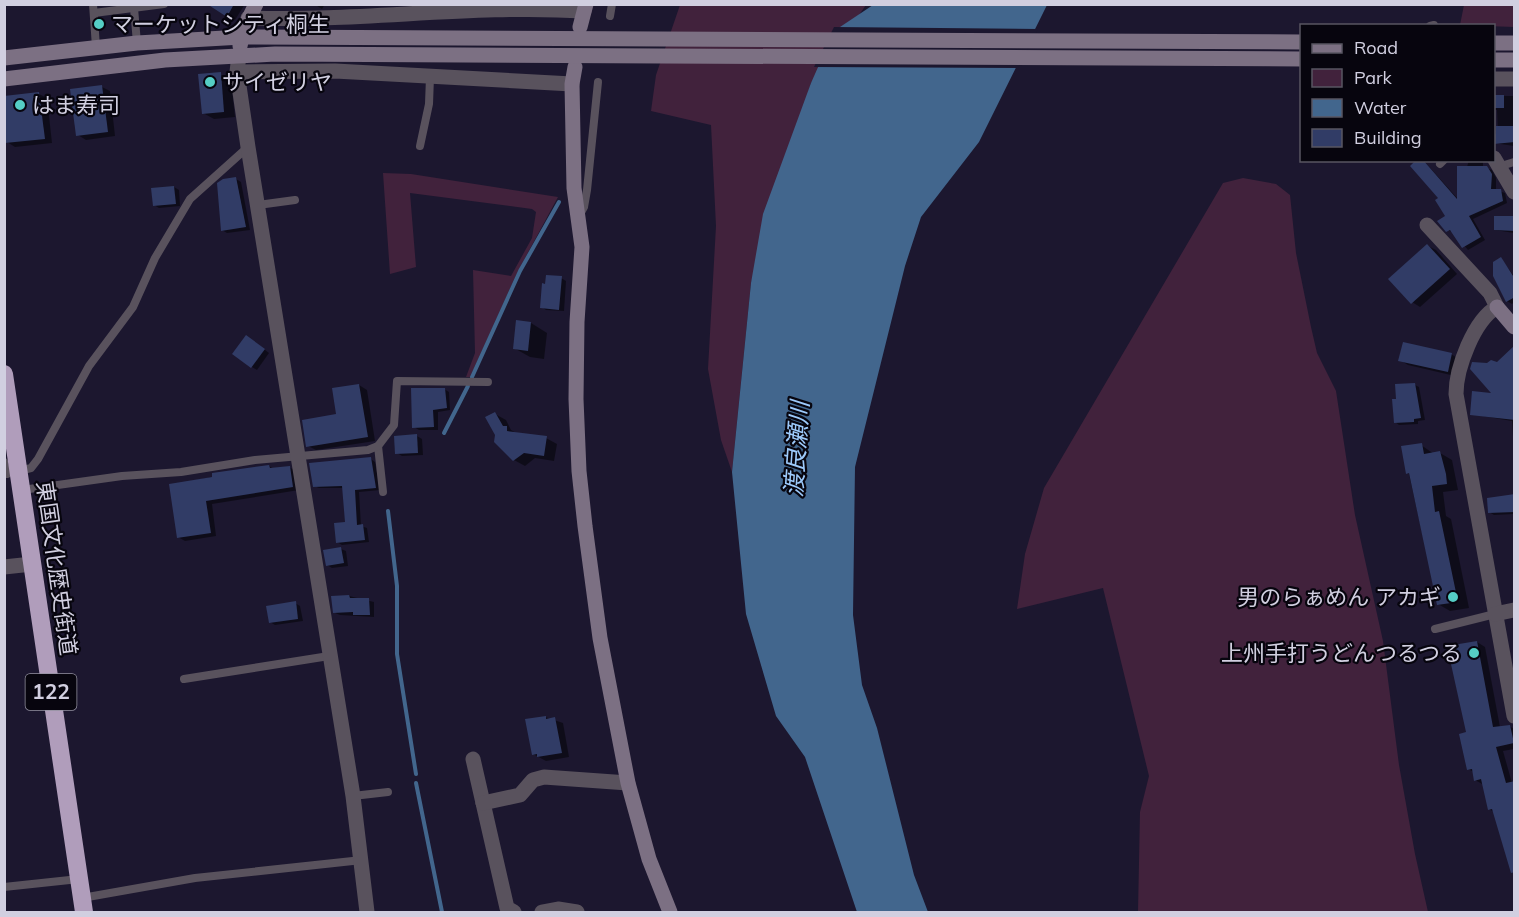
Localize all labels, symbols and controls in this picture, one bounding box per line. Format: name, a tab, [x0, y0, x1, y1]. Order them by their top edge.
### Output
place label: マーケットシティ桐生	[111, 10, 330, 38]
marker: マーケットシティ桐生	[92, 17, 106, 31]
legend	[1300, 24, 1495, 162]
text: Road	[1354, 36, 1398, 59]
text: Park	[1354, 66, 1393, 89]
place label: サイゼリヤ	[222, 68, 332, 96]
marker: サイゼリヤ	[203, 75, 217, 89]
place label: はま寿司	[32, 91, 120, 119]
text: Water	[1354, 96, 1407, 119]
marker: はま寿司	[13, 98, 27, 112]
text: Building	[1354, 126, 1422, 149]
water label: 渡良瀬川	[778, 397, 815, 498]
street label: 東国文化歴史街道	[31, 479, 83, 657]
place label: 男のらぁめん アカギ	[1237, 583, 1441, 611]
marker: 男のらぁめん アカギ	[1446, 590, 1460, 604]
place label: 上州手打うどんつるつる	[1221, 639, 1462, 667]
marker: 上州手打うどんつるつる	[1467, 646, 1481, 660]
road number: 122	[26, 674, 76, 710]

